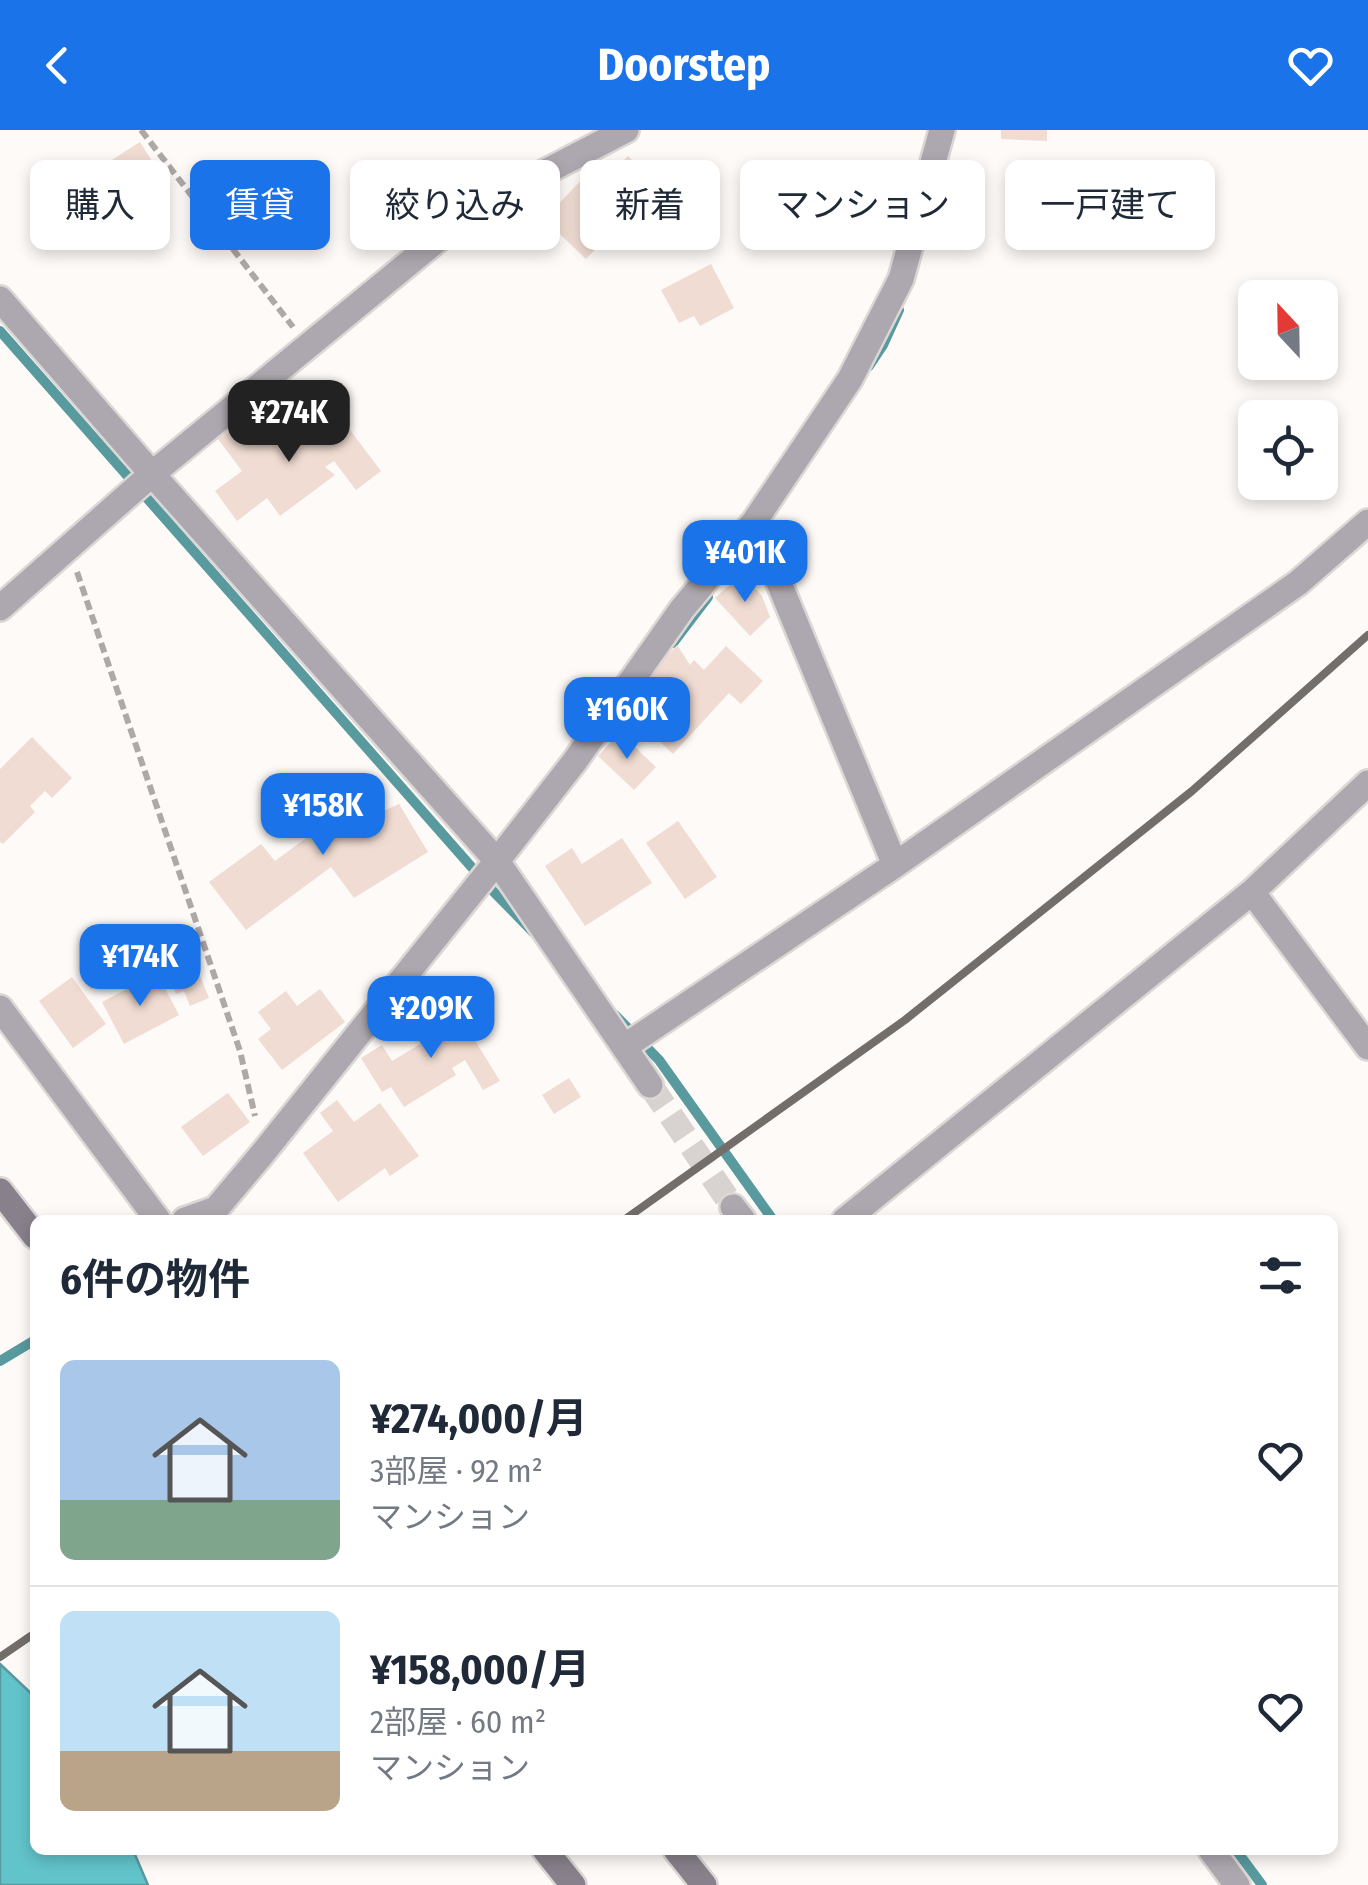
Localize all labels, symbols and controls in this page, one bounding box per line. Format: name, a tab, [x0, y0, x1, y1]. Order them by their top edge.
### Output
icon: back	[30, 38, 85, 93]
text: Doorstep	[598, 38, 770, 92]
icon: heart	[1283, 38, 1338, 93]
chip: 購入	[30, 160, 170, 250]
chip: 賃貸	[190, 160, 330, 250]
chip: 絞り込み	[350, 160, 560, 250]
chip: 新着	[580, 160, 720, 250]
chip: マンション	[740, 160, 985, 250]
chip: 一戸建て	[1005, 160, 1215, 250]
north arrow	[1238, 280, 1338, 380]
map controls	[1238, 280, 1338, 500]
pin: ¥274K	[219, 380, 359, 465]
text: ¥274K	[250, 393, 328, 431]
button: locate	[1238, 400, 1338, 500]
pin: ¥401K	[675, 520, 815, 605]
text: ¥401K	[704, 533, 786, 571]
pin: ¥160K	[557, 677, 697, 762]
text: ¥160K	[586, 690, 668, 728]
pin: ¥158K	[253, 773, 393, 858]
text: ¥158K	[283, 786, 363, 824]
pin: ¥174K	[70, 924, 210, 1009]
text: ¥174K	[102, 937, 178, 975]
pin: ¥209K	[361, 976, 501, 1061]
text: ¥209K	[389, 989, 473, 1027]
icon: filters	[1253, 1248, 1308, 1303]
text: 6件の物件	[60, 1255, 250, 1305]
text: ¥274,000/月	[370, 1394, 588, 1444]
icon: home	[140, 1400, 260, 1520]
icon: heart	[1253, 1433, 1308, 1488]
text: 3部屋 · 92 m²	[370, 1452, 543, 1490]
text: マンション	[370, 1498, 530, 1536]
text: ¥158,000/月	[370, 1645, 590, 1695]
icon: home	[140, 1651, 260, 1771]
icon: heart	[1253, 1684, 1308, 1739]
text: 2部屋 · 60 m²	[370, 1703, 546, 1741]
text: マンション	[370, 1749, 530, 1787]

